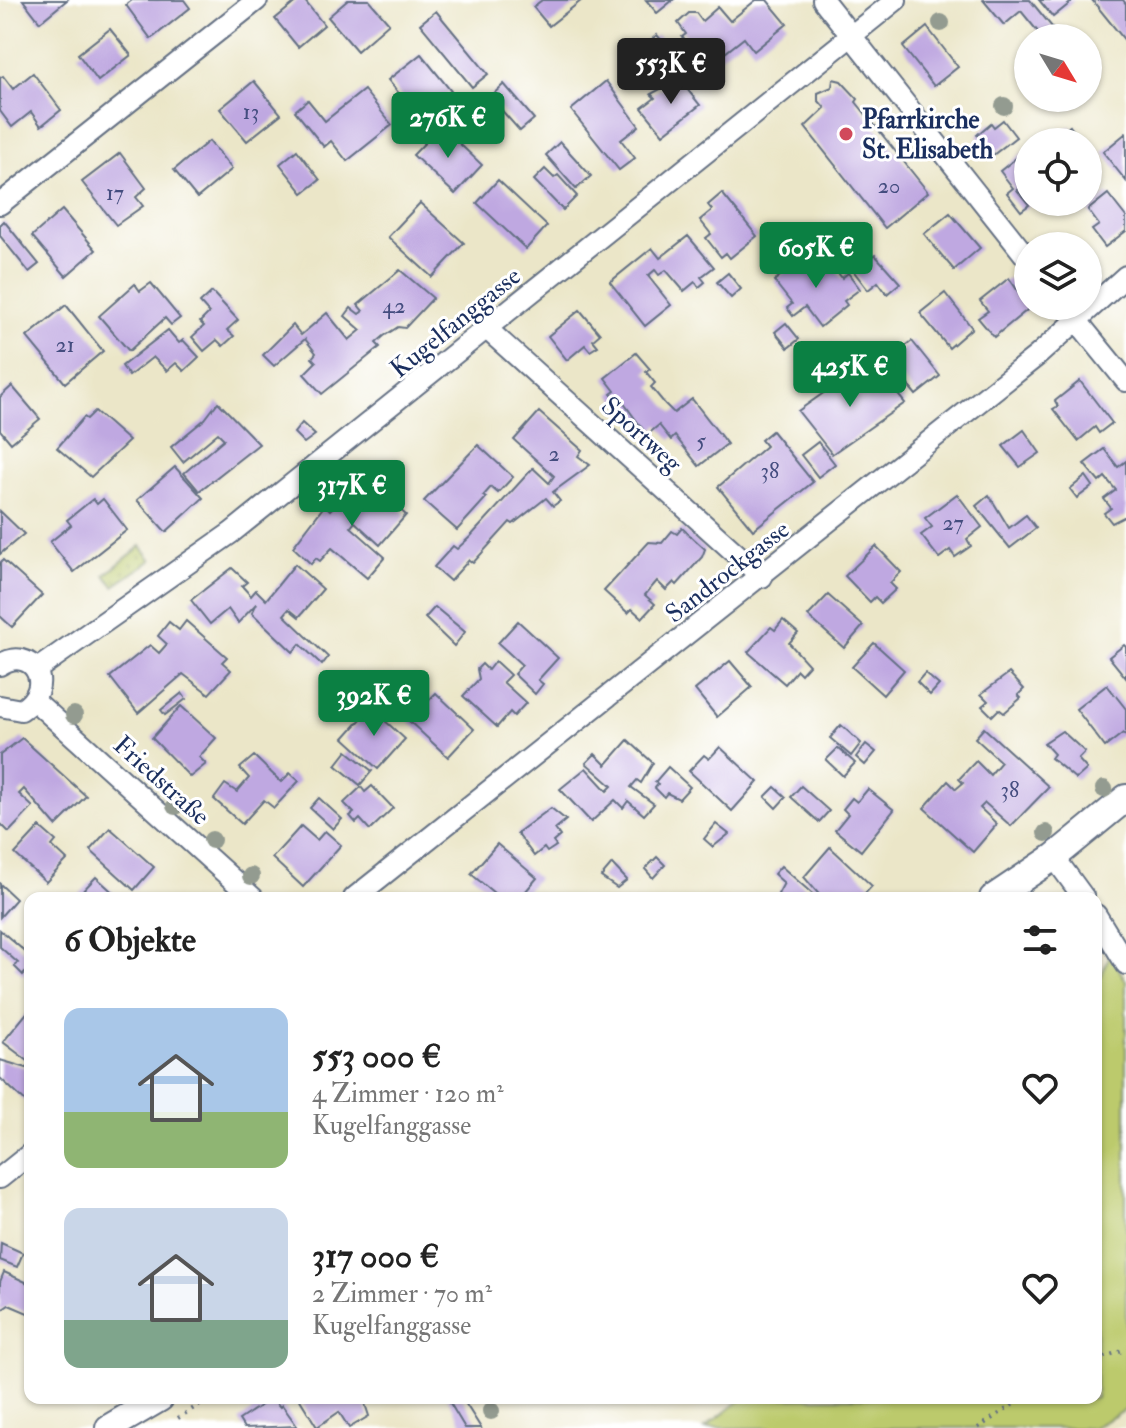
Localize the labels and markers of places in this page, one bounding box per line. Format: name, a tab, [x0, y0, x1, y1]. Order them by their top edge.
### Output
pin: 553K €	[606, 38, 736, 106]
pin: 276K €	[383, 92, 513, 160]
place label: Pfarrkirche St. Elisabeth	[862, 104, 993, 166]
marker: Pfarrkirche St. Elisabeth	[837, 125, 855, 143]
pin: 605K €	[751, 222, 881, 290]
pin: 425K €	[785, 341, 915, 409]
pin: 317K €	[287, 460, 417, 528]
pin: 392K €	[309, 670, 439, 738]

